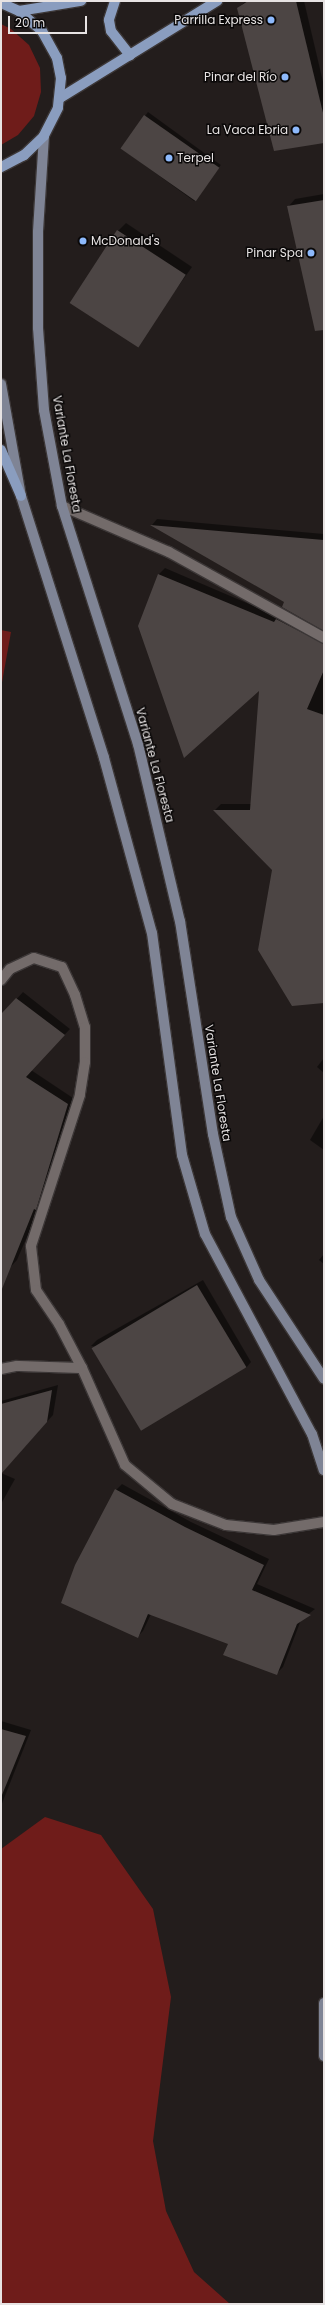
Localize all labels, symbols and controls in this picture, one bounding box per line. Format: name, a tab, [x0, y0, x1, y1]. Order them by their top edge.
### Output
scale bar	[10, 8, 89, 34]
place label: Parrilla Express	[174, 13, 263, 27]
text: 20 m	[15, 14, 45, 31]
marker: Parrilla Express	[266, 15, 276, 25]
place label: Pinar del Río	[204, 70, 277, 84]
marker: Pinar del Río	[280, 72, 290, 82]
place label: La Vaca Ebria	[207, 123, 288, 137]
marker: La Vaca Ebria	[291, 125, 301, 135]
place label: Terpel	[177, 151, 214, 165]
marker: Terpel	[164, 153, 174, 163]
place label: McDonald's	[91, 234, 160, 248]
marker: McDonald's	[78, 236, 88, 246]
place label: Pinar Spa	[246, 246, 303, 260]
marker: Pinar Spa	[306, 248, 316, 258]
street label: Variante La Floresta	[50, 395, 84, 513]
street label: Variante La Floresta	[133, 706, 177, 824]
street label: Variante La Floresta	[202, 1023, 234, 1143]

